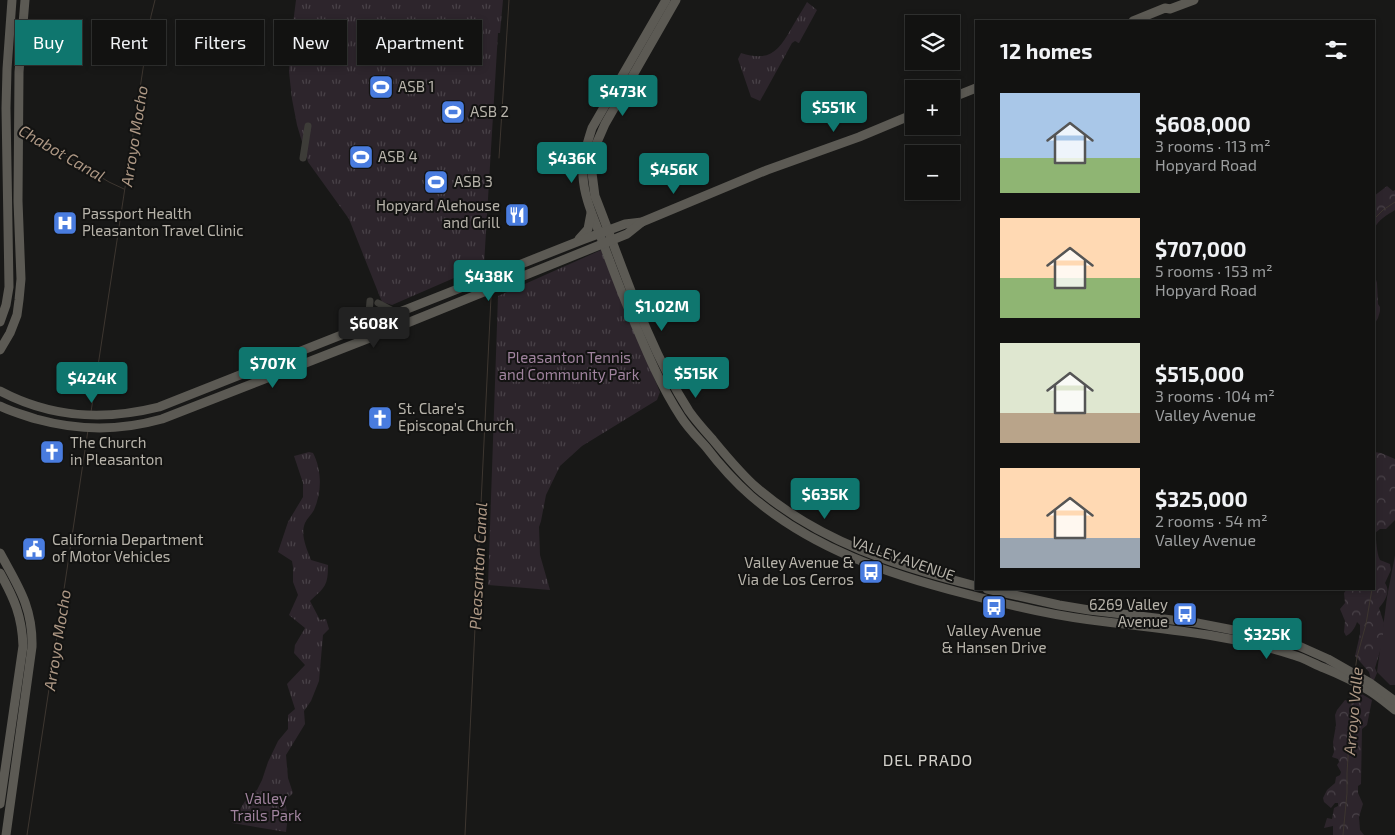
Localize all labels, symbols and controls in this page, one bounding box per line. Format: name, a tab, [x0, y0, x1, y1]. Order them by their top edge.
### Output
map controls	[905, 15, 960, 200]
button: layers	[905, 15, 960, 70]
chip: Buy	[15, 20, 82, 65]
chip: Rent	[92, 20, 166, 65]
chip: Filters	[176, 20, 264, 65]
chip: New	[274, 20, 347, 65]
chip: Apartment	[357, 20, 482, 65]
icon: filters	[1322, 36, 1350, 64]
text: 12 homes	[1000, 38, 1092, 63]
sports icon: ASB 1	[368, 74, 394, 100]
pin: $473K	[588, 74, 658, 117]
place label: ASB 1	[398, 77, 434, 95]
button: +	[905, 80, 960, 135]
text: $473K	[599, 81, 647, 100]
water label: Arroyo Mocho	[116, 84, 152, 189]
pin: $551K	[799, 90, 869, 133]
text: $551K	[812, 97, 856, 116]
sports icon: ASB 2	[440, 99, 466, 125]
place label: ASB 2	[470, 102, 509, 120]
text: $608,000	[1155, 111, 1251, 136]
icon: home	[1040, 113, 1100, 173]
water label: Chabot Canal	[16, 120, 109, 185]
text: 3 rooms · 113 m²	[1155, 136, 1271, 155]
pin: $436K	[537, 142, 607, 184]
sports icon: ASB 4	[348, 144, 374, 170]
button: −	[905, 145, 960, 200]
place label: ASB 4	[378, 147, 418, 165]
text: $436K	[548, 148, 596, 167]
pin: $456K	[639, 152, 709, 195]
text: Hopyard Road	[1155, 155, 1257, 174]
text: $456K	[650, 159, 698, 178]
sports icon: ASB 3	[423, 169, 449, 195]
place label: ASB 3	[454, 172, 493, 190]
place label: Hopyard Alehouse and Grill	[376, 196, 501, 231]
restaurant icon: Hopyard Alehouse and Grill	[504, 202, 530, 228]
place label: Passport Health Pleasanton Travel Clinic	[82, 204, 244, 239]
hospital icon: Passport Health Pleasanton Travel Clinic	[52, 210, 78, 236]
text: $707,000	[1155, 236, 1247, 261]
icon: home	[1040, 238, 1100, 298]
pin: $438K	[454, 260, 524, 302]
text: 5 rooms · 153 m²	[1155, 261, 1273, 280]
text: $438K	[465, 266, 513, 285]
text: Hopyard Road	[1155, 280, 1257, 299]
pin: $1.02M	[621, 290, 703, 332]
text: $1.02M	[635, 296, 689, 315]
pin: $608K	[339, 306, 409, 349]
text: $608K	[350, 313, 398, 332]
pin: $707K	[238, 346, 308, 389]
park label: Pleasanton Tennis and Community Park	[499, 348, 640, 383]
text: $707K	[250, 353, 296, 372]
pin: $515K	[661, 356, 731, 399]
text: $515,000	[1155, 361, 1244, 386]
pin: $424K	[57, 362, 127, 404]
text: $515K	[674, 363, 718, 382]
icon: home	[1040, 363, 1100, 423]
text: $424K	[67, 368, 117, 387]
text: 3 rooms · 104 m²	[1155, 386, 1275, 405]
place label: St. Clare's Episcopal Church	[398, 399, 514, 434]
church icon: St. Clare's Episcopal Church	[367, 405, 393, 431]
text: Valley Avenue	[1155, 405, 1256, 424]
place label: The Church in Pleasanton	[70, 433, 163, 468]
church icon: The Church in Pleasanton	[39, 439, 65, 465]
pin: $635K	[790, 478, 860, 520]
text: $635K	[802, 484, 848, 503]
text: $325,000	[1155, 486, 1248, 511]
icon: home	[1040, 488, 1100, 548]
water label: Pleasanton Canal	[465, 502, 490, 630]
text: 2 rooms · 54 m²	[1155, 511, 1268, 530]
place label: California Department of Motor Vehicles	[52, 530, 204, 565]
text: Valley Avenue	[1155, 530, 1256, 549]
street label: VALLEY AVENUE	[849, 532, 957, 584]
public building icon: California Department of Motor Vehicles	[21, 536, 47, 562]
place label: Valley Avenue & Via de Los Cerros	[738, 553, 854, 588]
bus stop icon: Valley Avenue & Via de Los Cerros	[858, 559, 884, 585]
water label: Arroyo Mocho	[39, 588, 75, 693]
bus stop icon: Valley Avenue & Hansen Drive	[981, 594, 1007, 620]
place label: 6269 Valley Avenue	[1089, 595, 1168, 630]
bus stop icon: 6269 Valley Avenue	[1172, 601, 1198, 627]
pin: $325K	[1232, 618, 1302, 660]
place label: Valley Avenue & Hansen Drive	[941, 621, 1047, 656]
text: $325K	[1244, 624, 1290, 643]
water label: Arroyo Valle	[1339, 666, 1367, 757]
district label: DEL PRADO	[883, 750, 973, 769]
park label: Valley Trails Park	[230, 789, 302, 824]

